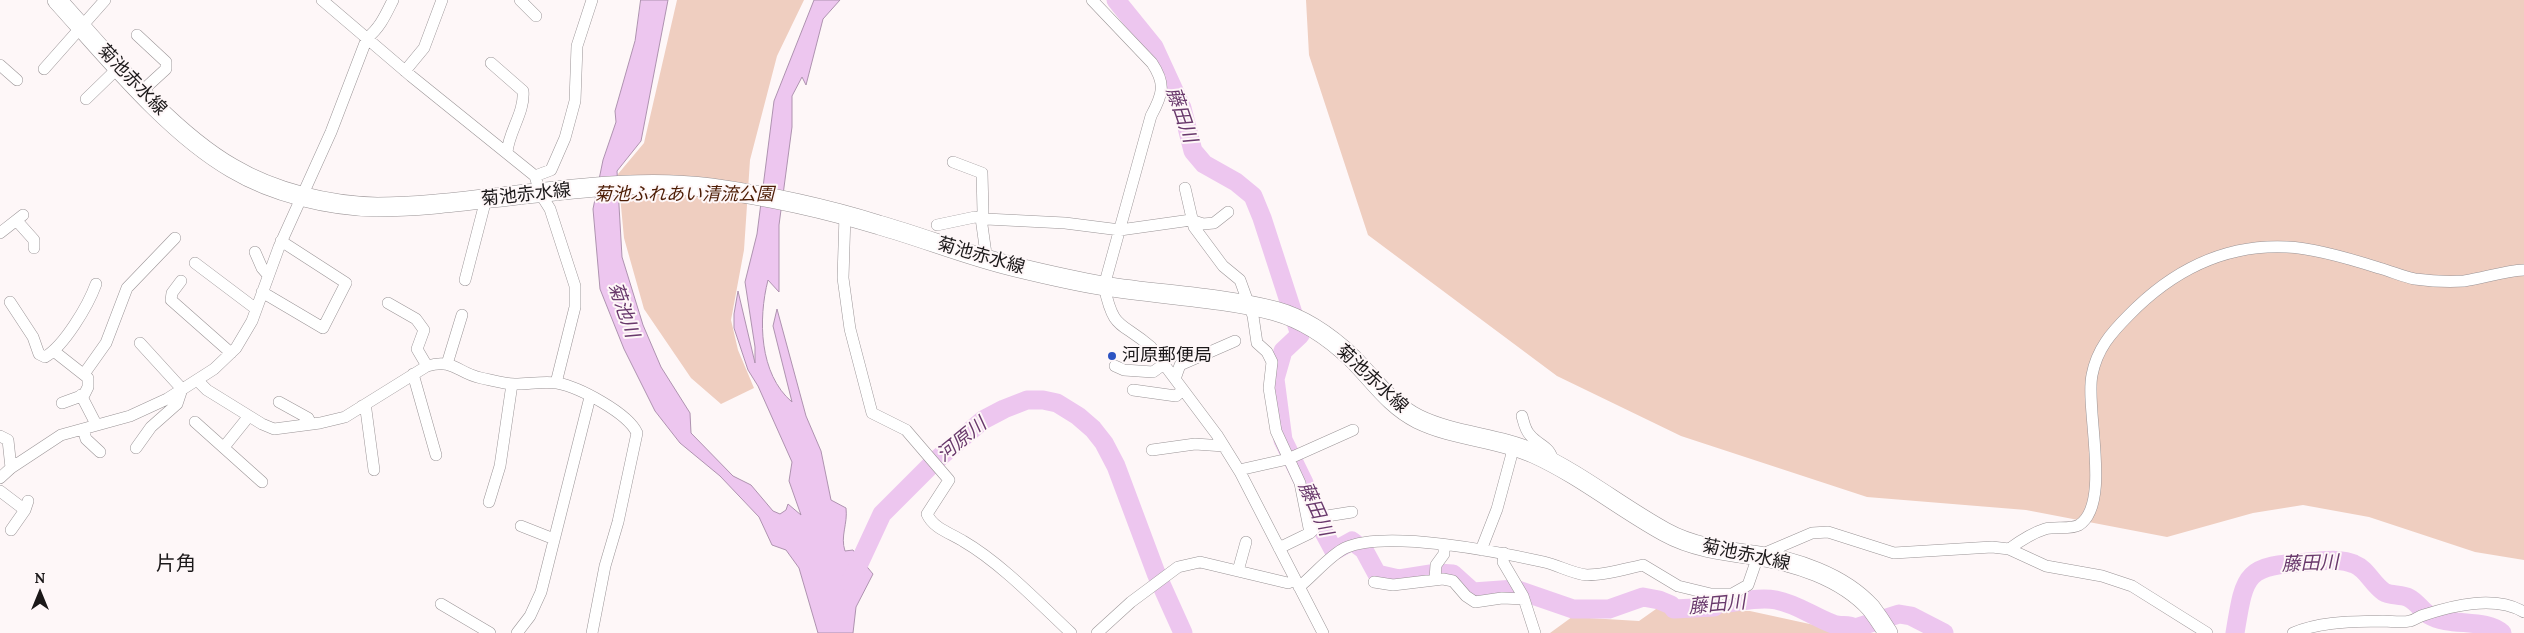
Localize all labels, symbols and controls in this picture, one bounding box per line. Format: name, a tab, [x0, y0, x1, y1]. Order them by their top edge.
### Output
street label: 菊池赤水線	[93, 40, 171, 120]
water label: 藤田川	[1161, 84, 1201, 146]
street label: 菊池赤水線	[480, 180, 572, 210]
park label: 菊池ふれあい清流公園	[594, 184, 774, 206]
street label: 菊池赤水線	[935, 233, 1027, 279]
water label: 菊池川	[603, 279, 643, 341]
street label: 菊池赤水線	[1332, 340, 1412, 418]
place label: 河原郵便局	[1122, 345, 1212, 367]
marker: 河原郵便局	[1106, 350, 1118, 362]
water label: 河原川	[933, 413, 991, 467]
water label: 藤田川	[1293, 478, 1337, 540]
street label: 菊池赤水線	[1700, 535, 1792, 575]
district label: 片角	[156, 552, 196, 576]
water label: 藤田川	[2281, 552, 2339, 576]
north arrow	[15, 568, 65, 618]
text: N	[35, 569, 45, 587]
water label: 藤田川	[1688, 591, 1746, 619]

